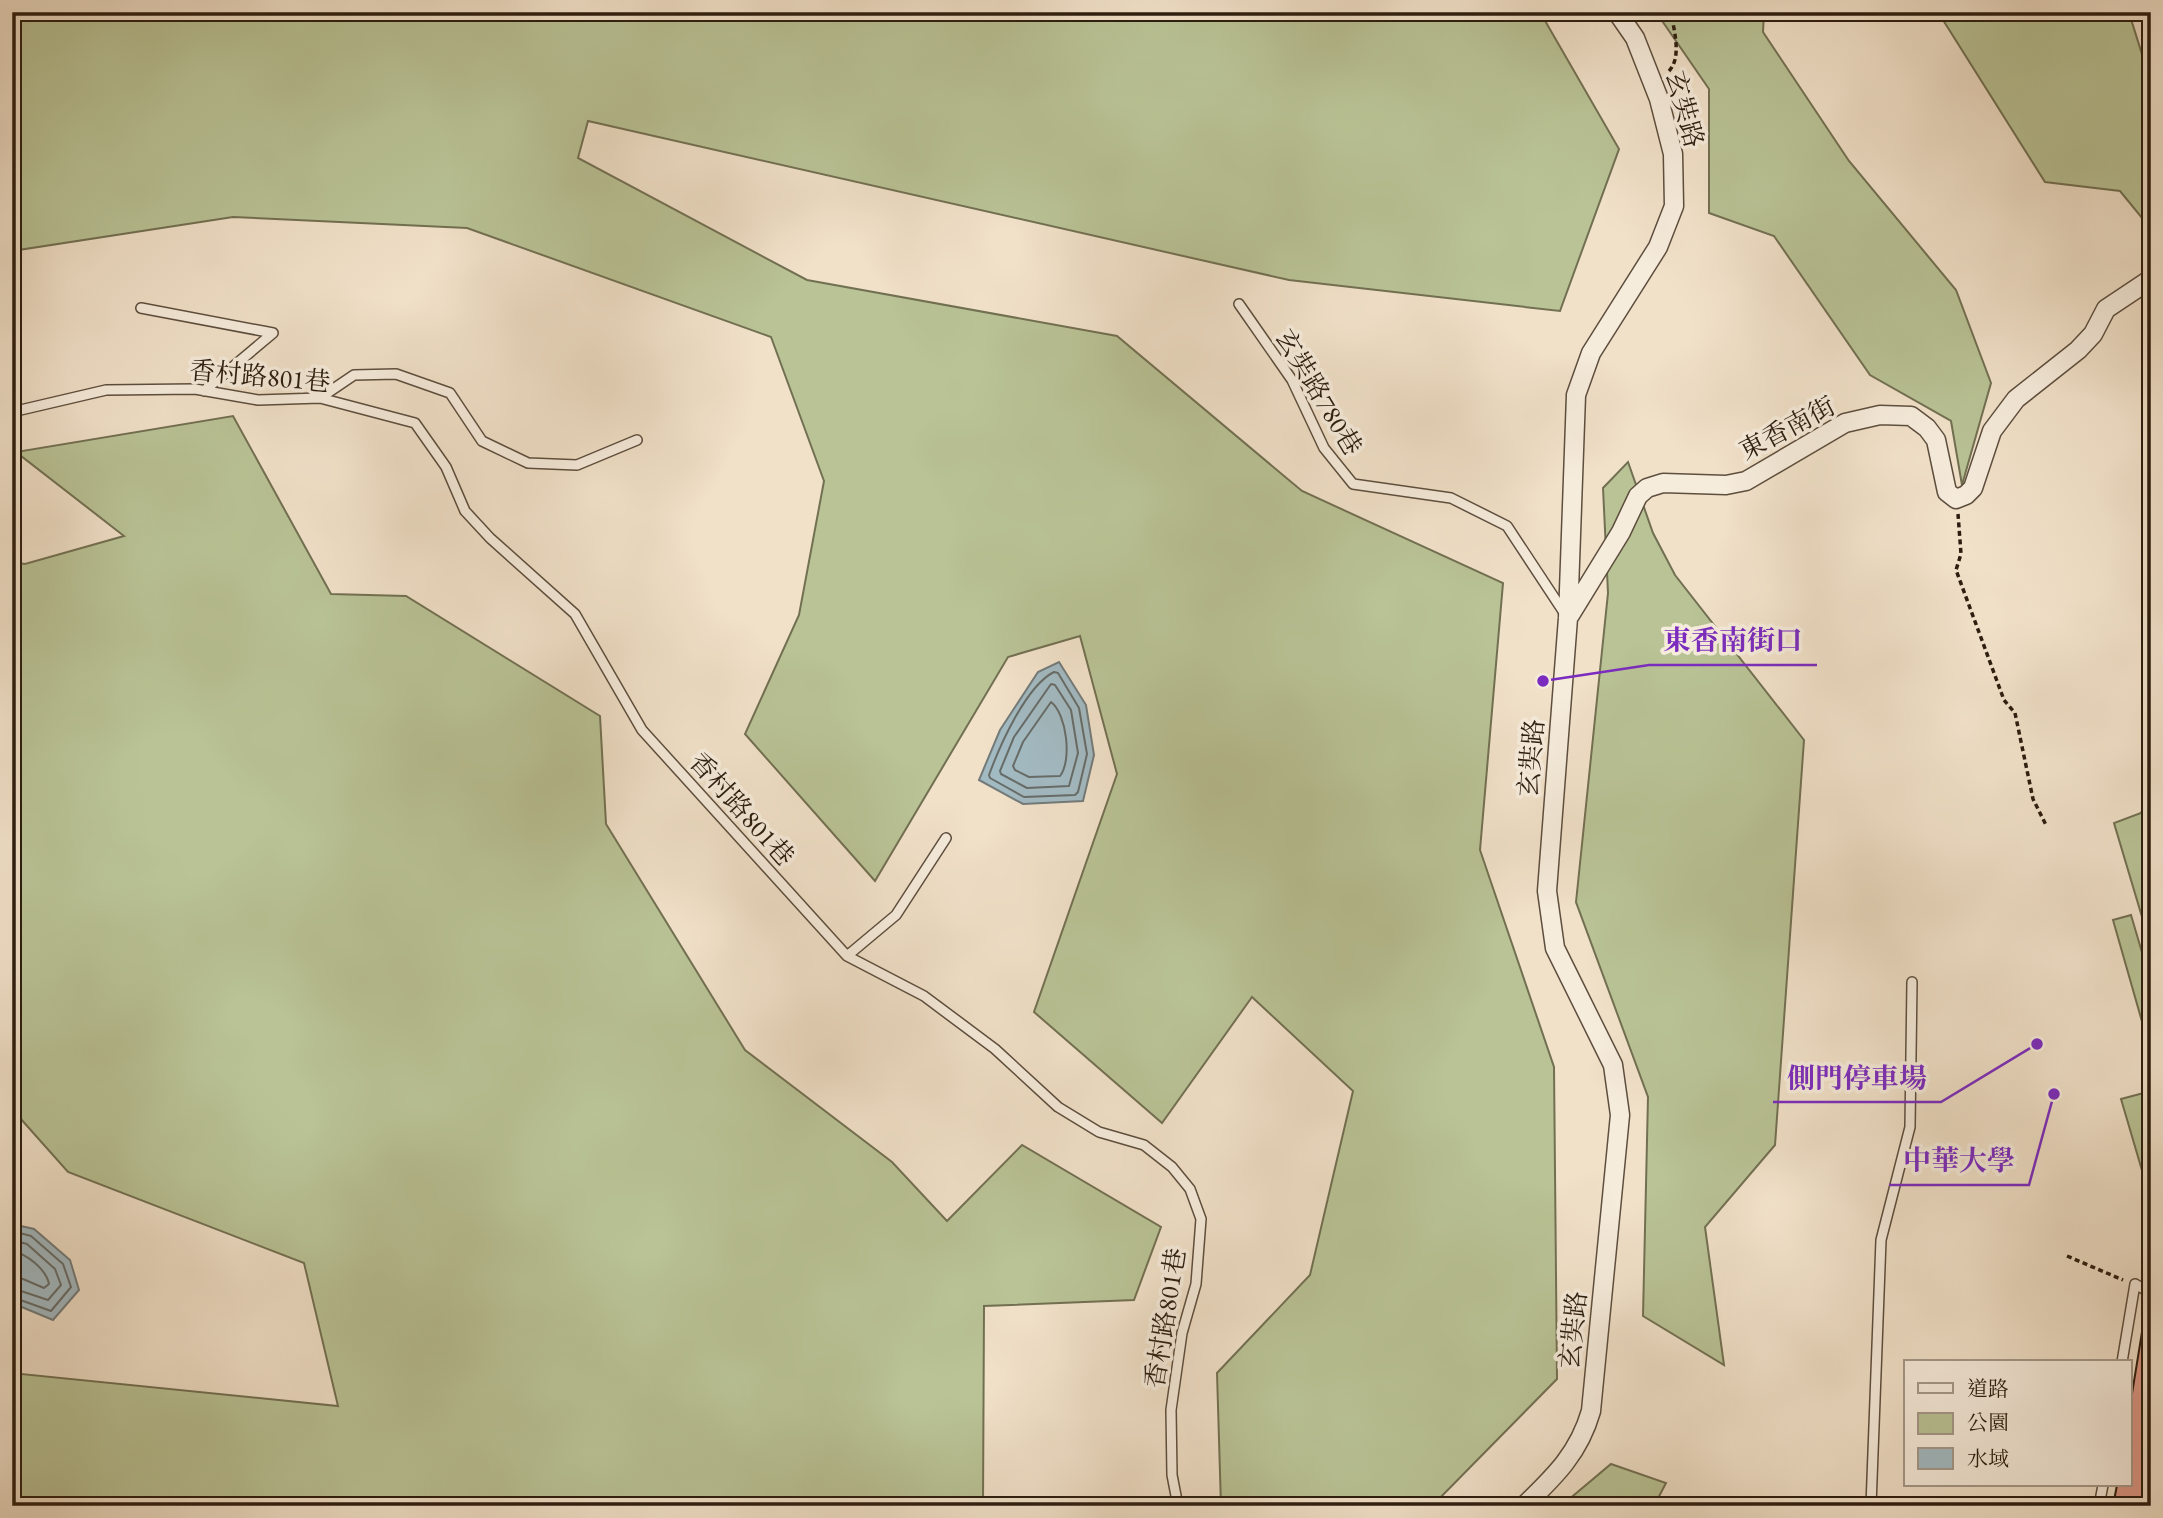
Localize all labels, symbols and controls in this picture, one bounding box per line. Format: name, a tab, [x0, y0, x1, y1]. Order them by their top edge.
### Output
street label: 玄奘路	[1658, 67, 1712, 151]
street label: 玄奘路780巷	[1268, 323, 1370, 461]
street label: 香村路801巷	[188, 353, 332, 399]
street label: 東香南街	[1733, 389, 1841, 467]
callout: 東香南街口	[1649, 616, 1817, 665]
text: 東香南街口	[1663, 622, 1803, 658]
street label: 玄奘路	[1511, 718, 1551, 798]
street label: 香村路801巷	[682, 745, 802, 873]
callout: 側門停車場	[1773, 1053, 1941, 1102]
text: 側門停車場	[1787, 1060, 1927, 1096]
callout: 中華大學	[1889, 1136, 2029, 1185]
text: 中華大學	[1903, 1142, 2015, 1178]
street label: 香村路801巷	[1137, 1245, 1193, 1391]
street label: 玄奘路	[1552, 1289, 1594, 1371]
legend	[1904, 1360, 2132, 1486]
text: 道路	[1967, 1375, 2009, 1402]
text: 公園	[1967, 1409, 2009, 1436]
text: 水域	[1967, 1445, 2009, 1472]

